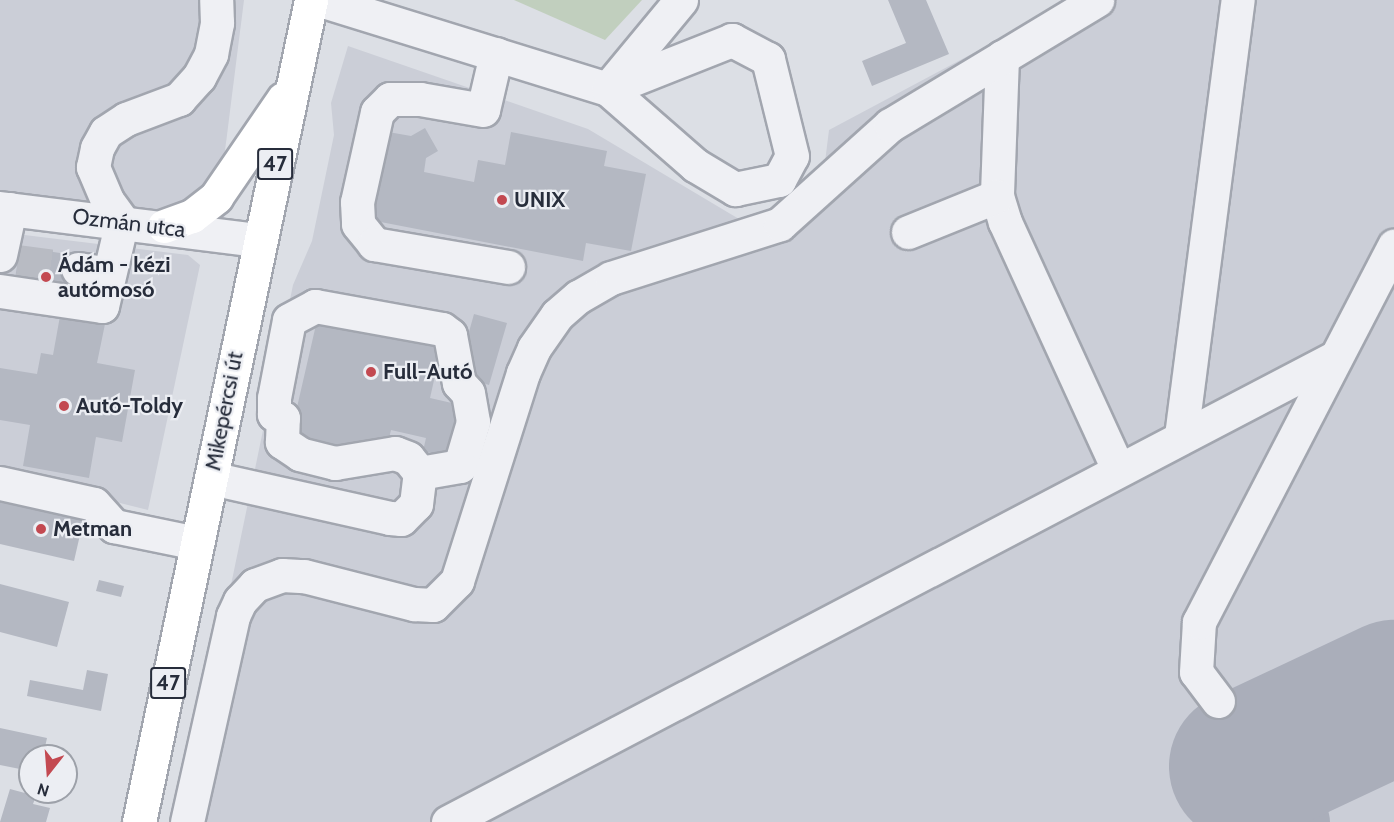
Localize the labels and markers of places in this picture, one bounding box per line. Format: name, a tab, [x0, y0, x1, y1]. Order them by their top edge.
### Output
place label: UNIX	[514, 187, 565, 213]
marker: UNIX	[495, 193, 509, 207]
place label: Ádám - kézi autómosó	[58, 251, 170, 302]
marker: Ádám - kézi autómosó	[39, 270, 53, 284]
place label: Full-Autó	[383, 359, 472, 385]
marker: Full-Autó	[364, 365, 378, 379]
place label: Autó-Toldy	[76, 393, 183, 419]
marker: Autó-Toldy	[57, 399, 71, 413]
place label: Metman	[53, 516, 132, 542]
marker: Metman	[34, 522, 48, 536]

